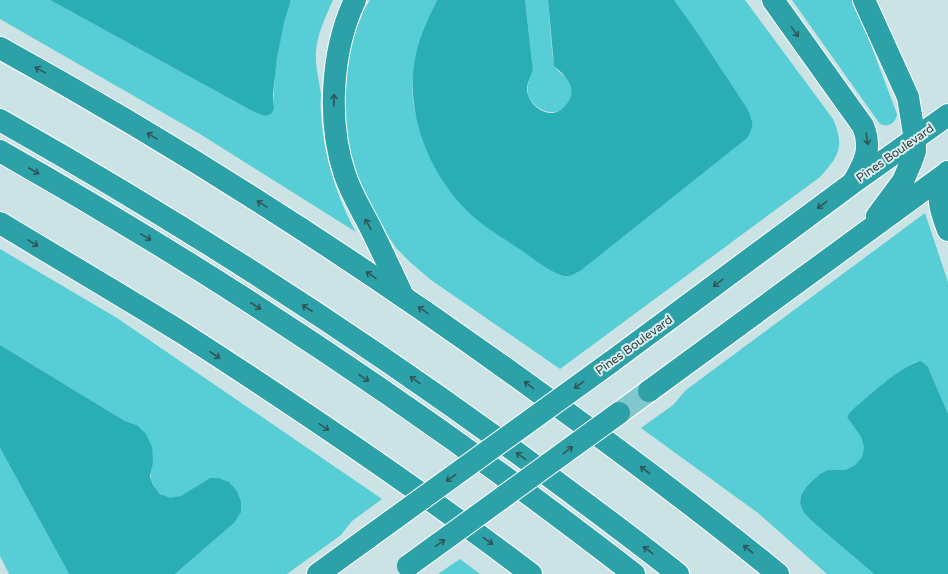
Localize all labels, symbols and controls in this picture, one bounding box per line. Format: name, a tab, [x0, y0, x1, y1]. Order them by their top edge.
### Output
one-way arrow	[791, 26, 799, 37]
one-way arrow	[34, 65, 46, 73]
one-way arrow	[330, 94, 338, 107]
street label: Pines Boulevard	[853, 121, 937, 185]
one-way arrow	[146, 131, 158, 139]
one-way arrow	[863, 132, 871, 145]
one-way arrow	[28, 167, 40, 175]
one-way arrow	[257, 200, 268, 208]
one-way arrow	[817, 201, 828, 210]
one-way arrow	[364, 218, 372, 230]
one-way arrow	[140, 233, 151, 241]
one-way arrow	[27, 240, 39, 248]
one-way arrow	[366, 271, 377, 279]
one-way arrow	[713, 279, 724, 287]
one-way arrow	[250, 302, 261, 310]
one-way arrow	[301, 303, 313, 311]
one-way arrow	[417, 306, 428, 314]
street label: Pines Boulevard	[593, 312, 675, 378]
one-way arrow	[210, 351, 221, 359]
one-way arrow	[358, 374, 369, 382]
one-way arrow	[410, 376, 421, 384]
one-way arrow	[523, 381, 534, 389]
one-way arrow	[574, 381, 585, 389]
one-way arrow	[318, 423, 330, 431]
one-way arrow	[562, 446, 573, 454]
one-way arrow	[515, 451, 526, 460]
one-way arrow	[640, 466, 651, 474]
one-way arrow	[446, 474, 457, 482]
one-way arrow	[482, 537, 493, 546]
one-way arrow	[434, 539, 445, 547]
one-way arrow	[742, 545, 753, 554]
one-way arrow	[642, 546, 653, 554]

